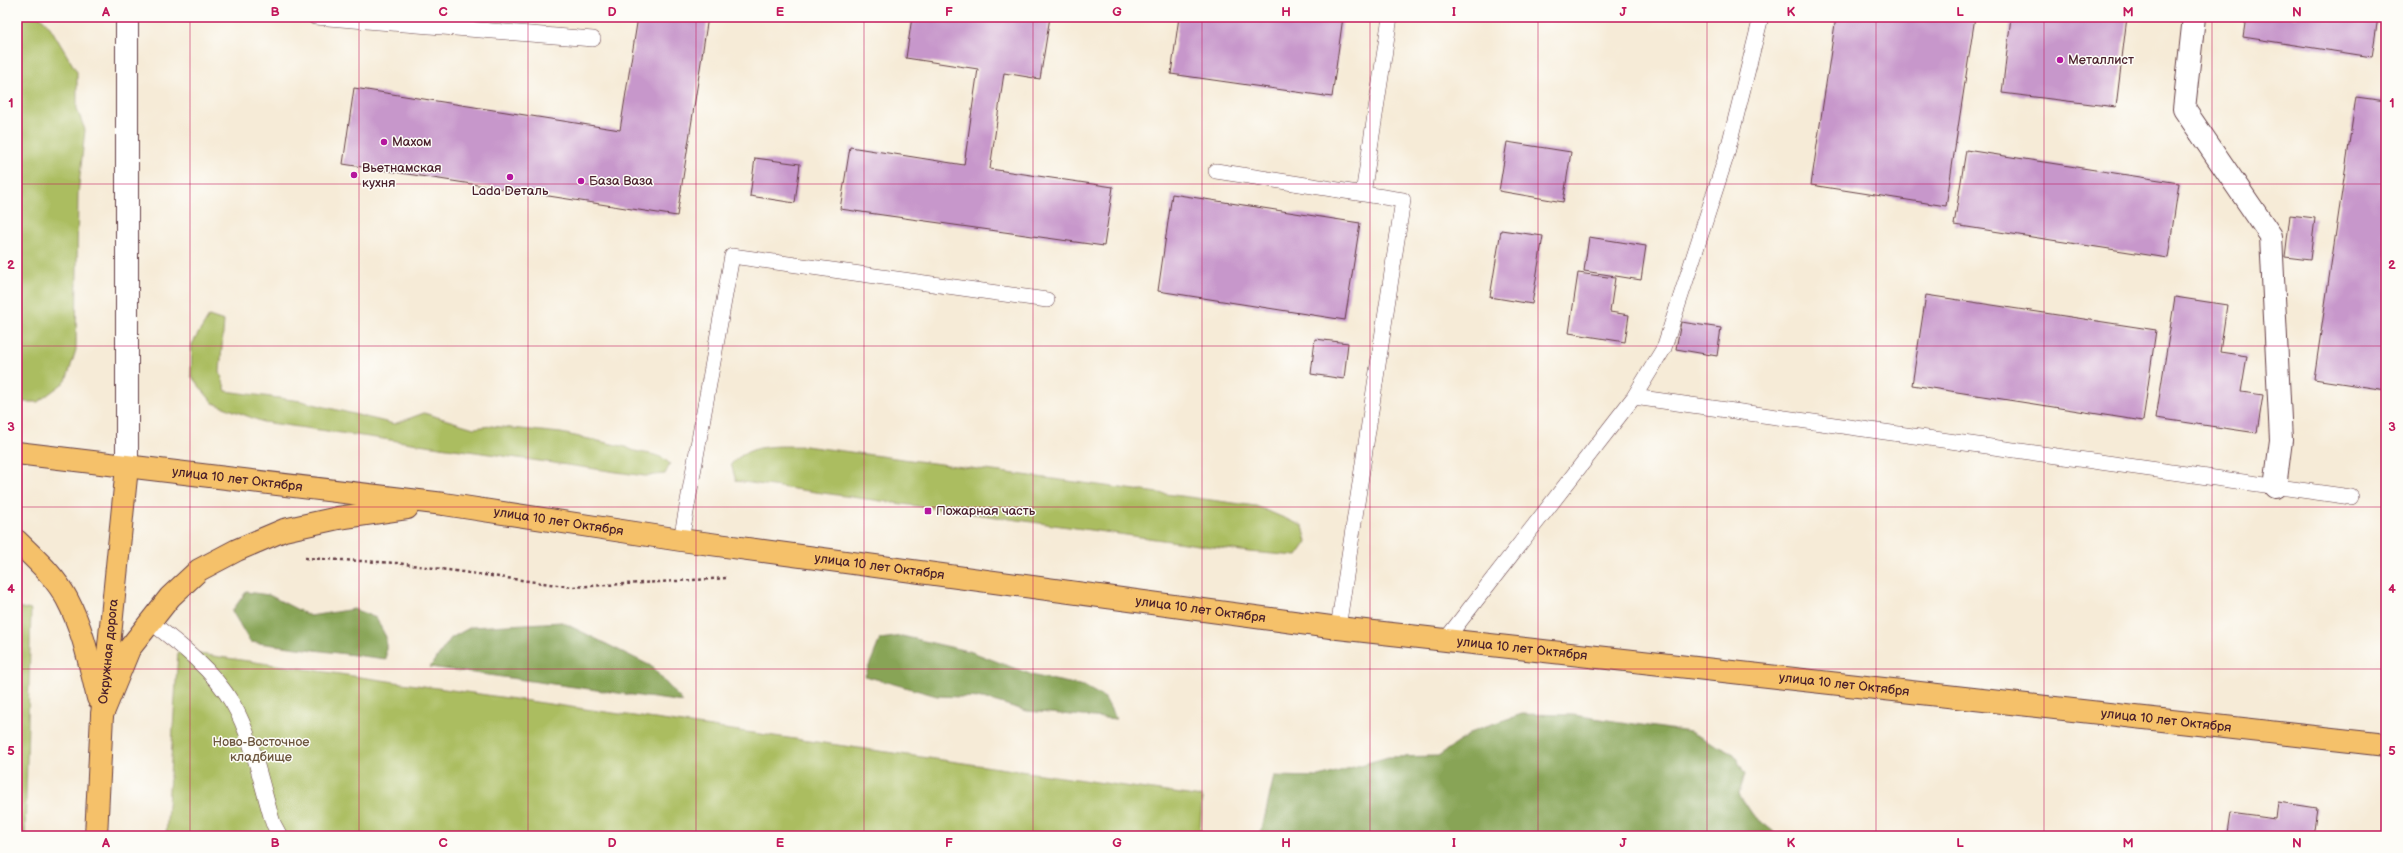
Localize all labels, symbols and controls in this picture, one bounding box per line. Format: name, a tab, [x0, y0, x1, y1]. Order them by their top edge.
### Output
text: A	[101, 4, 110, 20]
text: B	[270, 4, 280, 20]
text: C	[438, 4, 448, 20]
text: D	[607, 4, 617, 20]
text: E	[776, 4, 785, 20]
text: F	[945, 4, 953, 20]
text: G	[1112, 4, 1122, 20]
text: H	[1281, 4, 1291, 20]
text: I	[1452, 4, 1456, 20]
text: J	[1619, 4, 1627, 20]
text: K	[1787, 4, 1796, 20]
text: L	[1956, 4, 1964, 20]
text: M	[2122, 4, 2134, 20]
text: N	[2292, 4, 2302, 20]
place label: Металлист	[2068, 52, 2134, 68]
marker: Металлист	[2055, 55, 2065, 65]
text: 1	[8, 95, 14, 111]
text: 1	[2389, 95, 2395, 111]
place label: Махом	[392, 134, 432, 150]
marker: Махом	[379, 137, 389, 147]
place label: Вьетнамская кухня	[362, 160, 442, 191]
marker: Вьетнамская кухня	[349, 170, 359, 180]
marker: Lada Dеталь	[505, 172, 515, 182]
place label: База Ваза	[589, 173, 653, 189]
marker: База Ваза	[576, 176, 586, 186]
place label: Lada Dеталь	[472, 183, 549, 199]
text: 2	[7, 257, 15, 273]
text: 2	[2388, 257, 2396, 273]
text: 3	[7, 419, 15, 435]
text: 3	[2388, 419, 2396, 435]
street label: улица 10 лет Октября	[171, 464, 304, 495]
place label: Пожарная часть	[936, 503, 1036, 519]
street label: улица 10 лет Октября	[493, 504, 625, 539]
marker: Пожарная часть	[923, 506, 933, 516]
street label: улица 10 лет Октября	[813, 550, 946, 583]
text: 4	[7, 581, 15, 597]
text: 4	[2388, 581, 2396, 597]
street label: улица 10 лет Октября	[1135, 593, 1267, 626]
street label: Окружная дорога	[95, 598, 122, 705]
street label: улица 10 лет Октября	[1456, 633, 1588, 664]
street label: улица 10 лет Октября	[1778, 669, 1910, 700]
street label: улица 10 лет Октября	[2100, 705, 2232, 736]
park label: Ново-Восточное кладбище	[213, 734, 309, 765]
text: 5	[7, 743, 15, 759]
text: 5	[2388, 743, 2396, 759]
text: A	[101, 835, 110, 851]
text: B	[270, 835, 280, 851]
text: C	[438, 835, 448, 851]
text: D	[607, 835, 617, 851]
text: E	[776, 835, 785, 851]
text: F	[945, 835, 953, 851]
text: G	[1112, 835, 1122, 851]
text: H	[1281, 835, 1291, 851]
text: I	[1452, 835, 1456, 851]
text: J	[1619, 835, 1627, 851]
text: K	[1787, 835, 1796, 851]
text: L	[1956, 835, 1964, 851]
text: M	[2122, 835, 2134, 851]
text: N	[2292, 835, 2302, 851]

